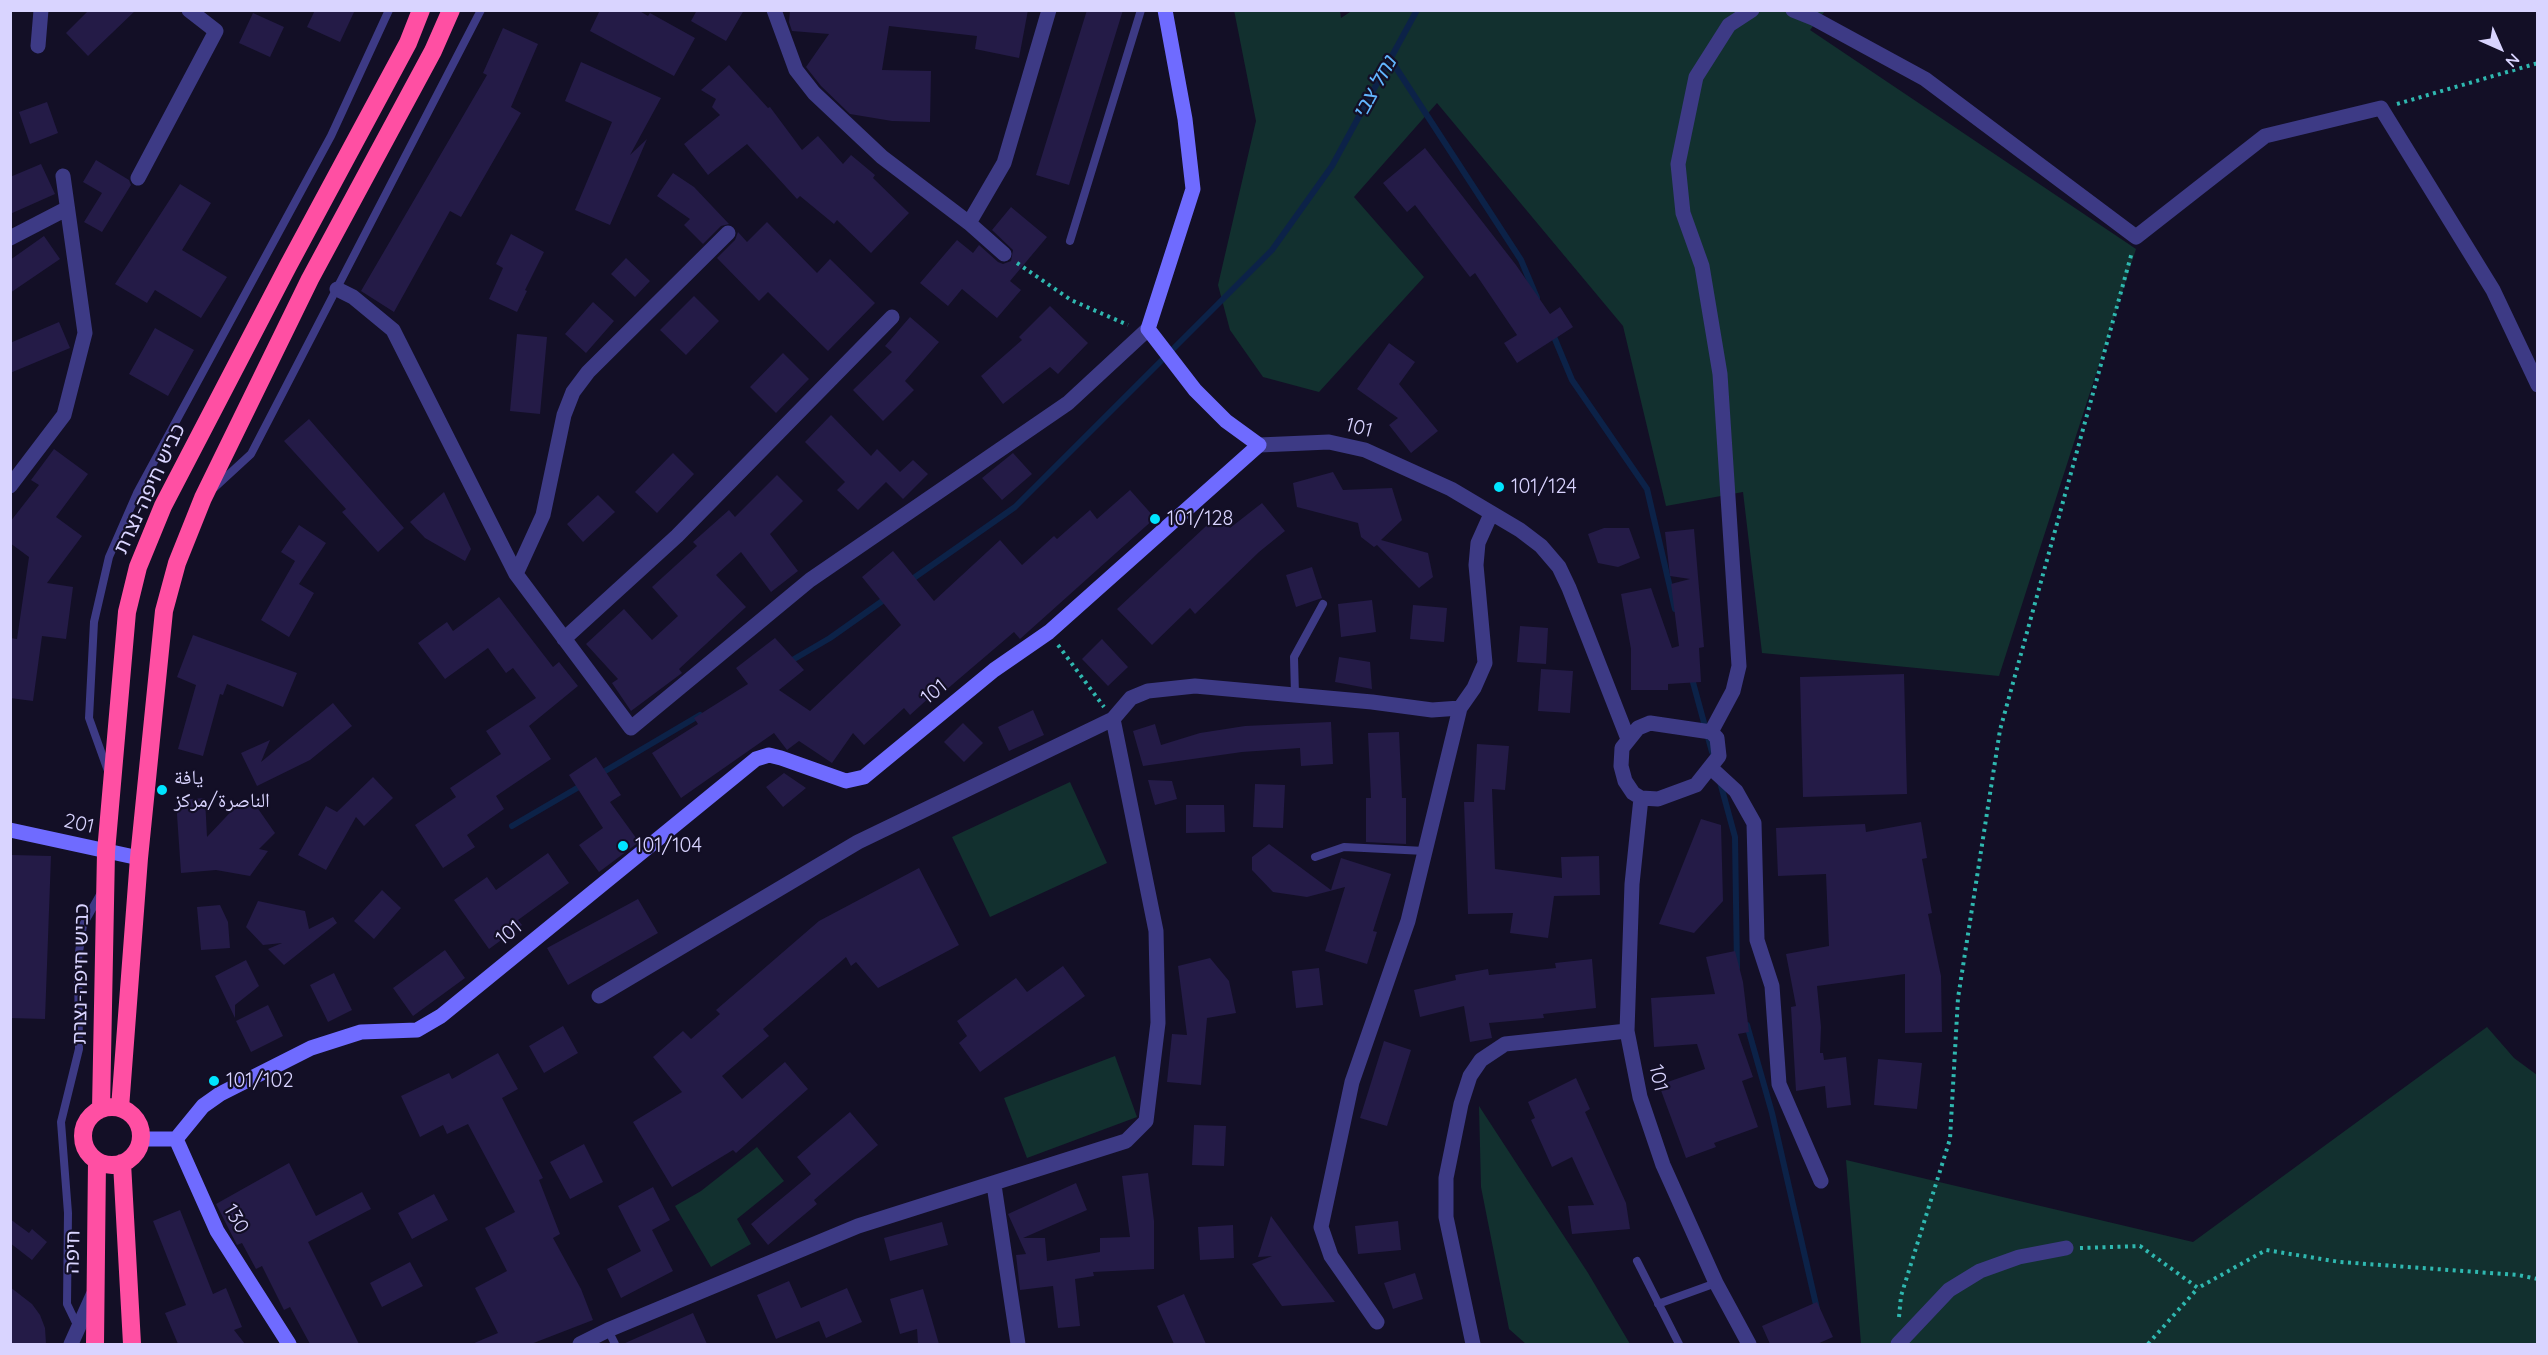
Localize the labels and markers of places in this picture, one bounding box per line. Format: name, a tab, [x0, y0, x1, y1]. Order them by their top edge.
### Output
place label: 101/124	[1511, 475, 1577, 499]
marker: 101/124	[1492, 480, 1506, 494]
place label: 101/128	[1167, 507, 1233, 531]
marker: 101/128	[1148, 512, 1162, 526]
place label: يافة الناصرة/مركز	[174, 766, 270, 813]
marker: يافة الناصرة/مركز	[155, 783, 169, 797]
place label: 101/104	[635, 834, 702, 858]
marker: 101/104	[616, 839, 630, 853]
place label: 101/102	[226, 1069, 294, 1093]
marker: 101/102	[207, 1074, 221, 1088]

